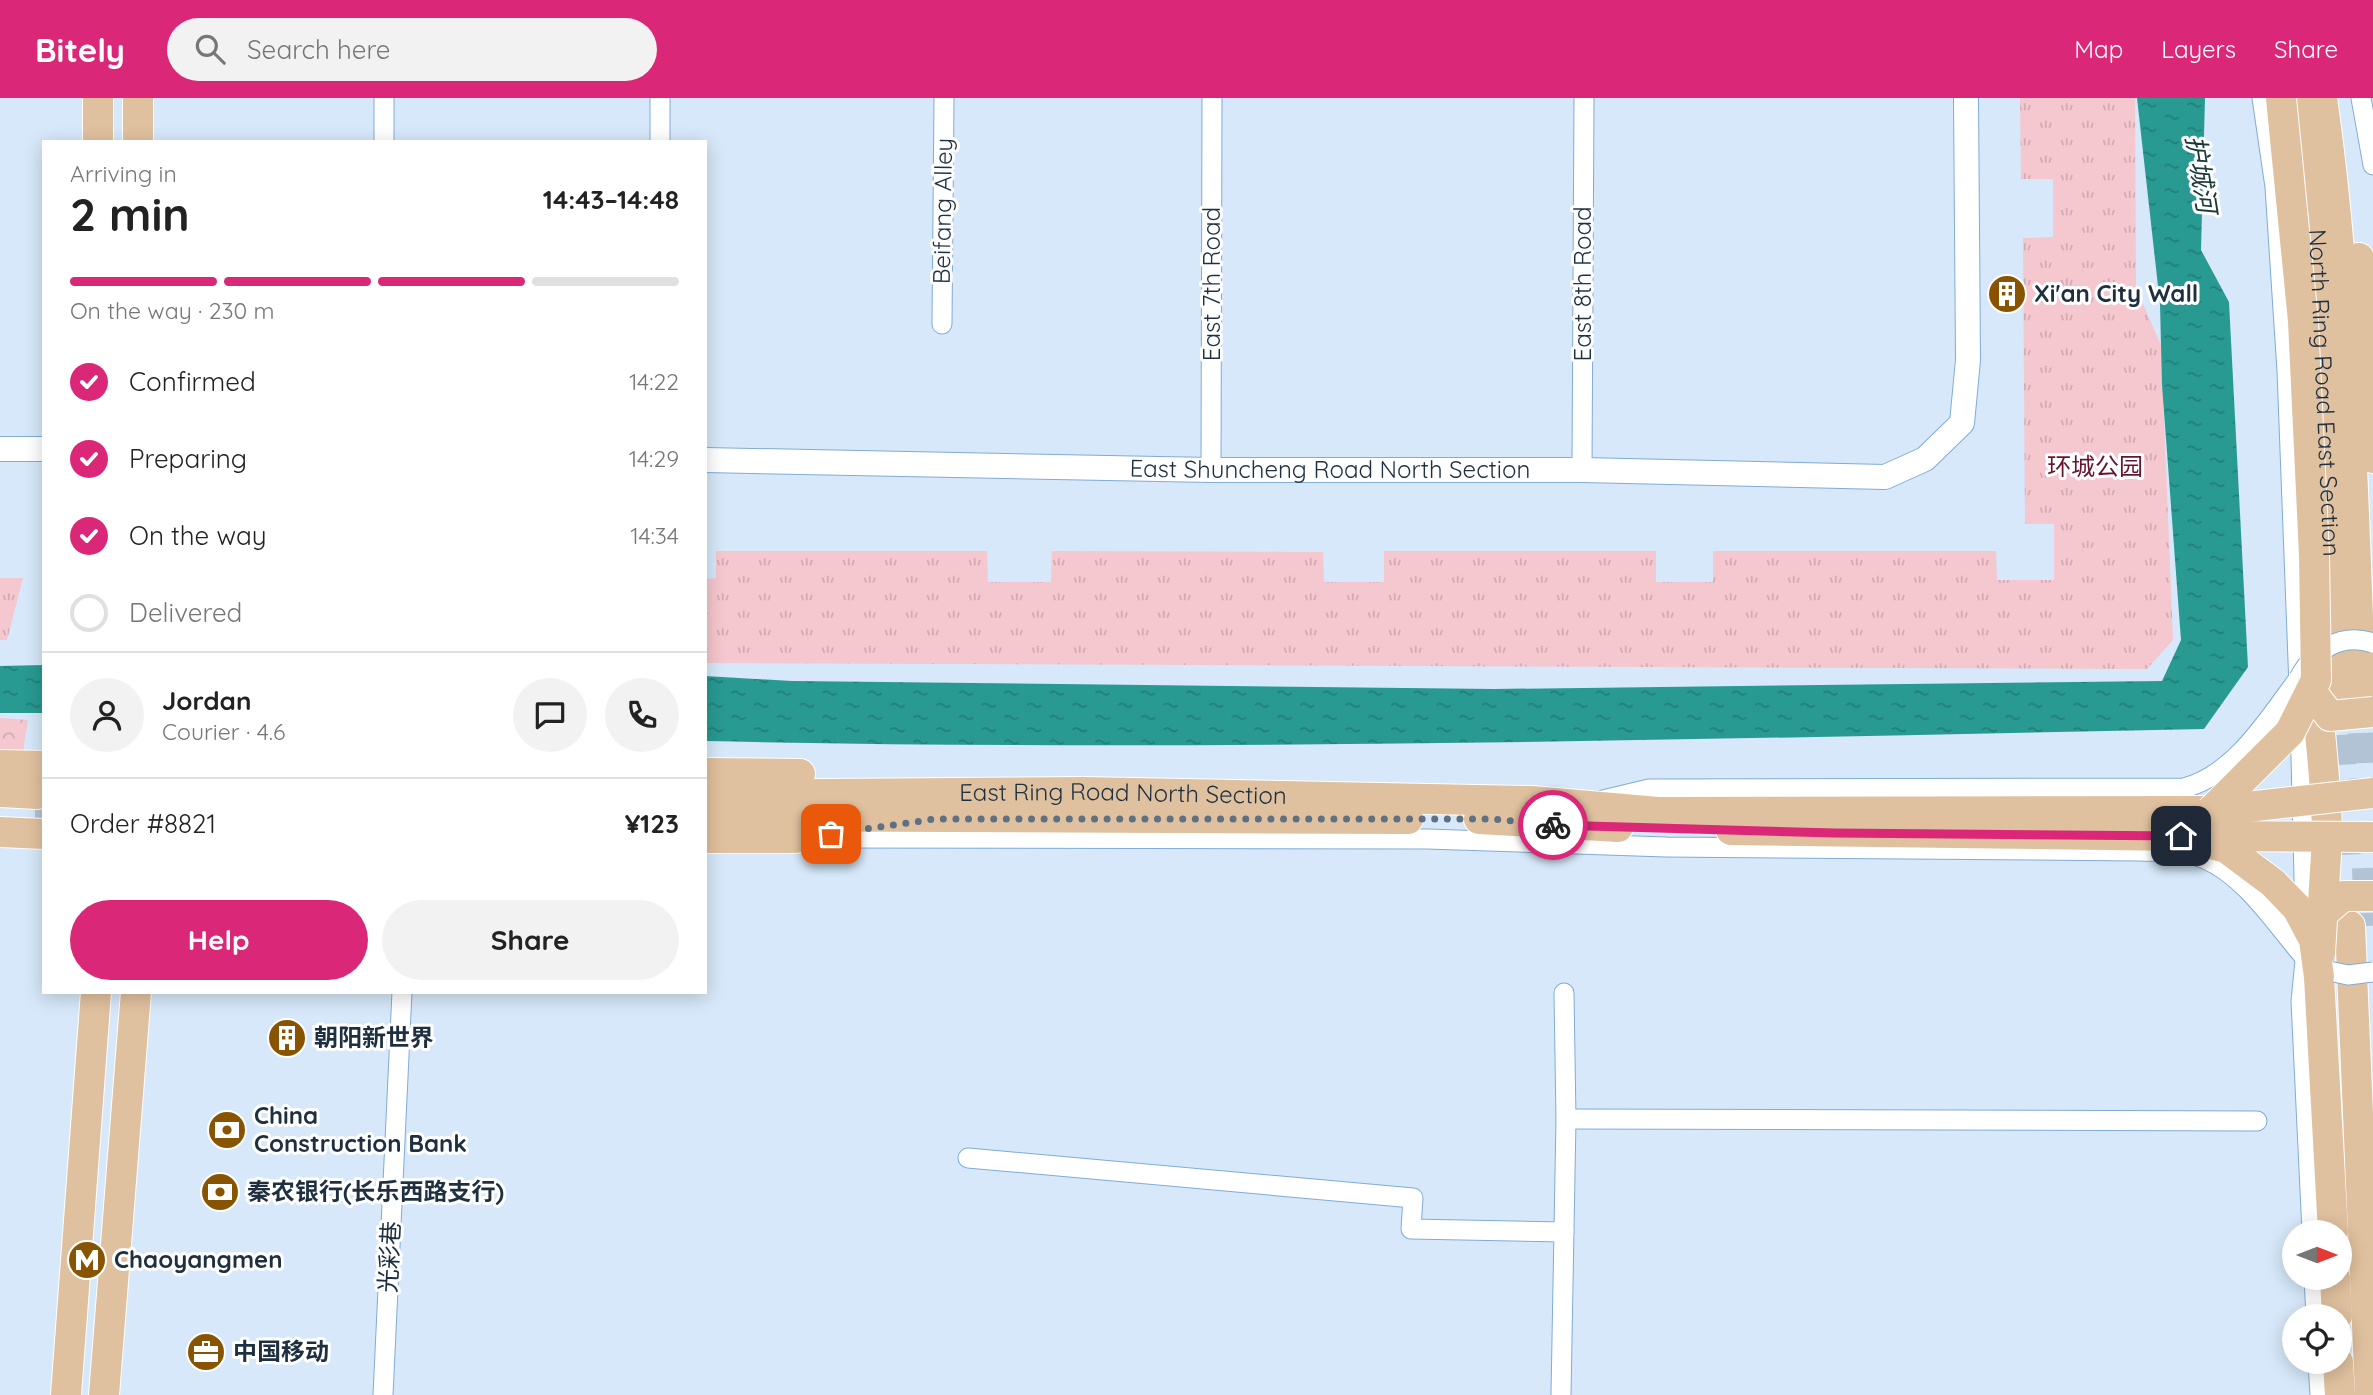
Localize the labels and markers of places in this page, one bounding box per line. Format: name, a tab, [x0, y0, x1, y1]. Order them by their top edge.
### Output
building icon: Xi'an City Wall	[1986, 273, 2028, 315]
place label: Xi'an City Wall	[2034, 278, 2198, 308]
pin	[801, 804, 861, 864]
pin	[2151, 806, 2211, 866]
building icon: 朝阳新世界	[266, 1017, 308, 1059]
place label: 朝阳新世界	[314, 1022, 434, 1052]
place label: China Construction Bank	[254, 1100, 467, 1158]
bank icon: China Construction Bank	[206, 1109, 248, 1151]
bank icon: 秦农银行(长乐西路支行)	[199, 1171, 241, 1213]
place label: 秦农银行(长乐西路支行)	[247, 1176, 504, 1206]
metro station icon: Chaoyangmen	[66, 1239, 108, 1281]
place label: Chaoyangmen	[114, 1244, 283, 1274]
office icon: 中国移动	[185, 1331, 227, 1373]
place label: 中国移动	[233, 1336, 329, 1366]

